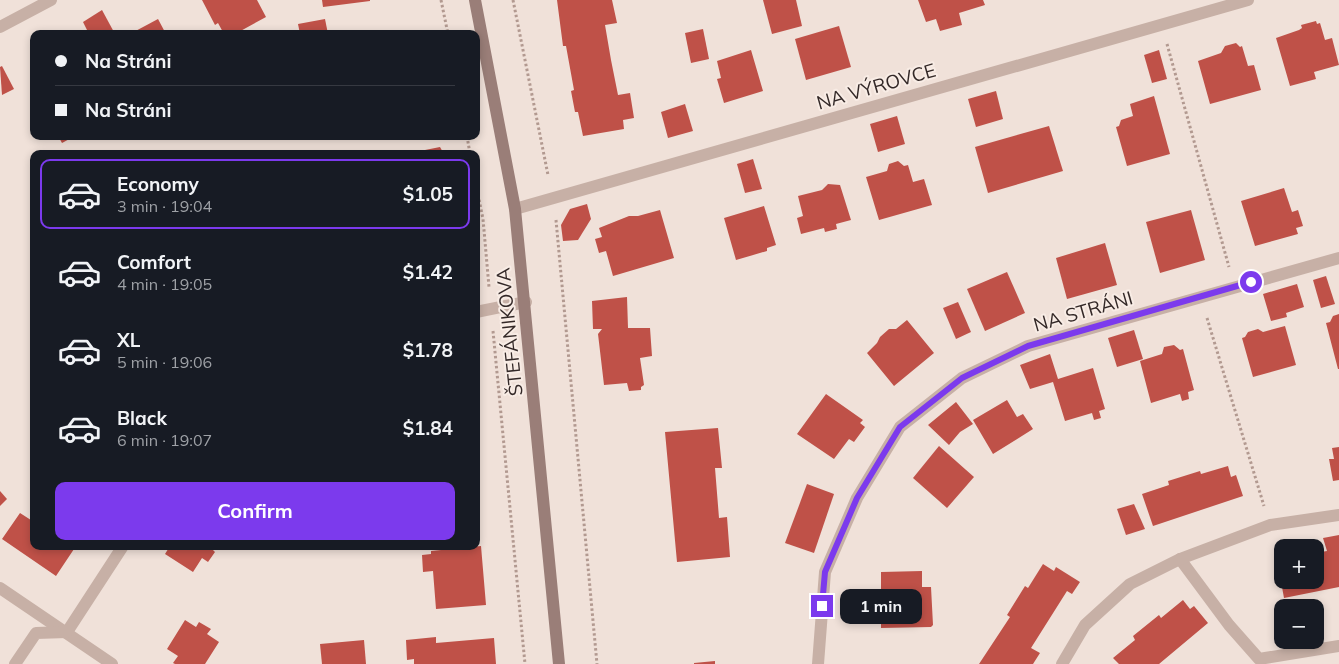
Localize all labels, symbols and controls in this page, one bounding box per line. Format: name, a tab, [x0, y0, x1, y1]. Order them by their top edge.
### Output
text: Na Stráni	[85, 49, 171, 73]
street label: NA VÝROVCE	[814, 58, 938, 114]
text: Na Stráni	[85, 98, 171, 122]
icon: car	[57, 172, 102, 217]
text: Economy	[117, 172, 199, 196]
text: $1.05	[403, 182, 453, 206]
text: 3 min · 19:04	[117, 196, 212, 216]
icon: car	[57, 250, 102, 295]
text: Comfort	[117, 250, 191, 274]
text: $1.42	[403, 260, 453, 284]
street label: ŠTEFÁNIKOVA	[490, 267, 528, 397]
route start	[1240, 271, 1262, 293]
text: 4 min · 19:05	[117, 274, 212, 294]
street label: NA STRÁNI	[1031, 285, 1135, 337]
icon: car	[57, 328, 102, 373]
text: XL	[117, 328, 140, 352]
text: $1.78	[403, 338, 453, 362]
text: 5 min · 19:06	[117, 352, 212, 372]
icon: car	[57, 406, 102, 451]
text: Black	[117, 406, 167, 430]
text: $1.84	[403, 416, 453, 440]
text: 6 min · 19:07	[117, 430, 212, 450]
button: Confirm	[55, 482, 455, 540]
map controls	[1274, 539, 1324, 649]
button: +	[1274, 539, 1324, 589]
callout: 1 min	[840, 588, 922, 624]
route end	[811, 595, 833, 617]
text: 1 min	[860, 596, 902, 616]
button: −	[1274, 599, 1324, 649]

